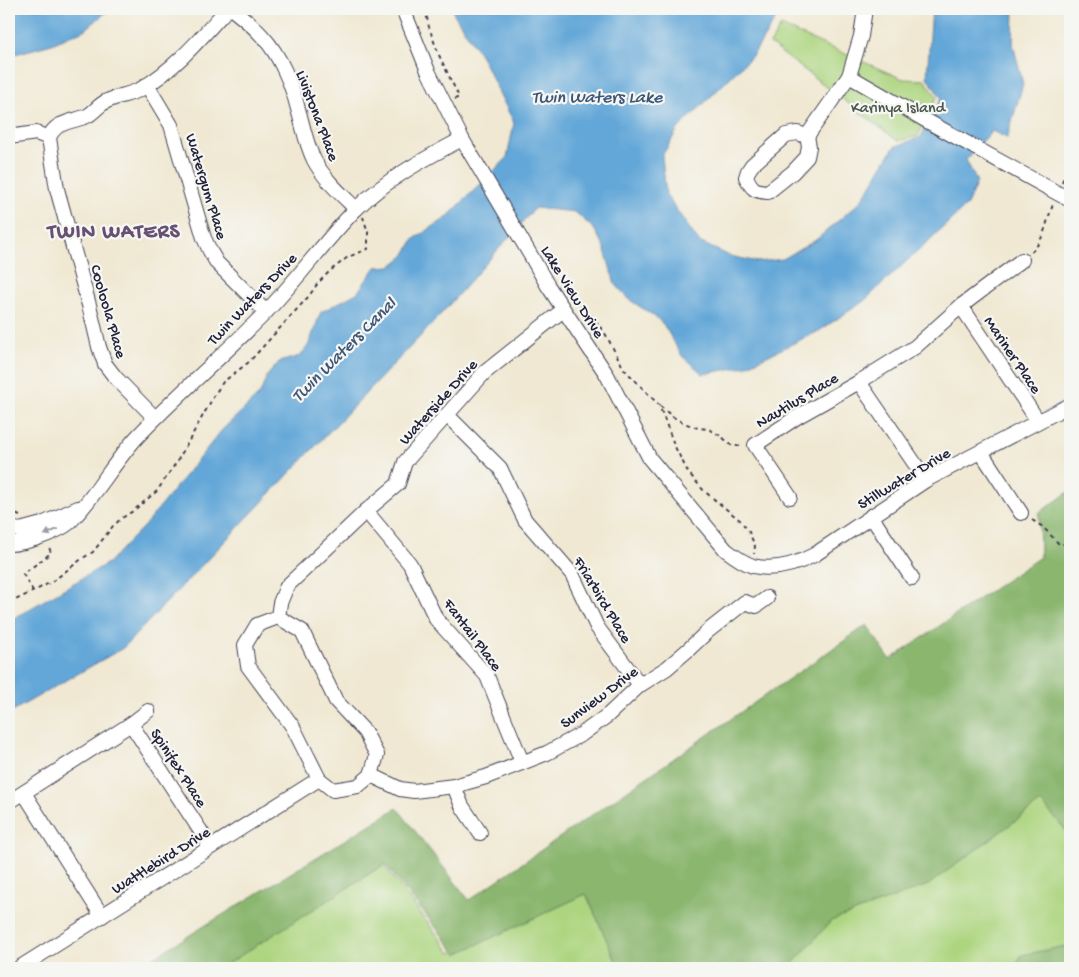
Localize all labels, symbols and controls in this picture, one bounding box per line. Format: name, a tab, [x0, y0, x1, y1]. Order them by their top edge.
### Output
street label: Livistona Place	[290, 68, 342, 165]
water label: Twin Waters Lake	[532, 88, 663, 109]
park label: Karinya Island	[851, 100, 947, 119]
street label: Watergum Place	[180, 132, 230, 243]
district label: TWIN WATERS	[46, 221, 181, 246]
street label: Lake View Drive	[535, 243, 607, 343]
street label: Twin Waters Drive	[204, 250, 303, 351]
street label: Cooloola Place	[84, 263, 129, 362]
water label: Twin Waters Canal	[288, 293, 402, 407]
street label: Mariner Place	[978, 314, 1044, 399]
street label: Waterside Drive	[396, 356, 483, 450]
street label: Nautilus Place	[753, 370, 843, 434]
street label: Stillwater Drive	[855, 444, 955, 515]
one-way arrow	[44, 528, 58, 536]
street label: Friarbird Place	[567, 553, 635, 648]
street label: Fantail Place	[437, 595, 505, 677]
street label: Sunview Drive	[558, 663, 643, 734]
street label: Spinifex Place	[145, 726, 210, 812]
street label: Wattlebird Drive	[109, 824, 215, 900]

